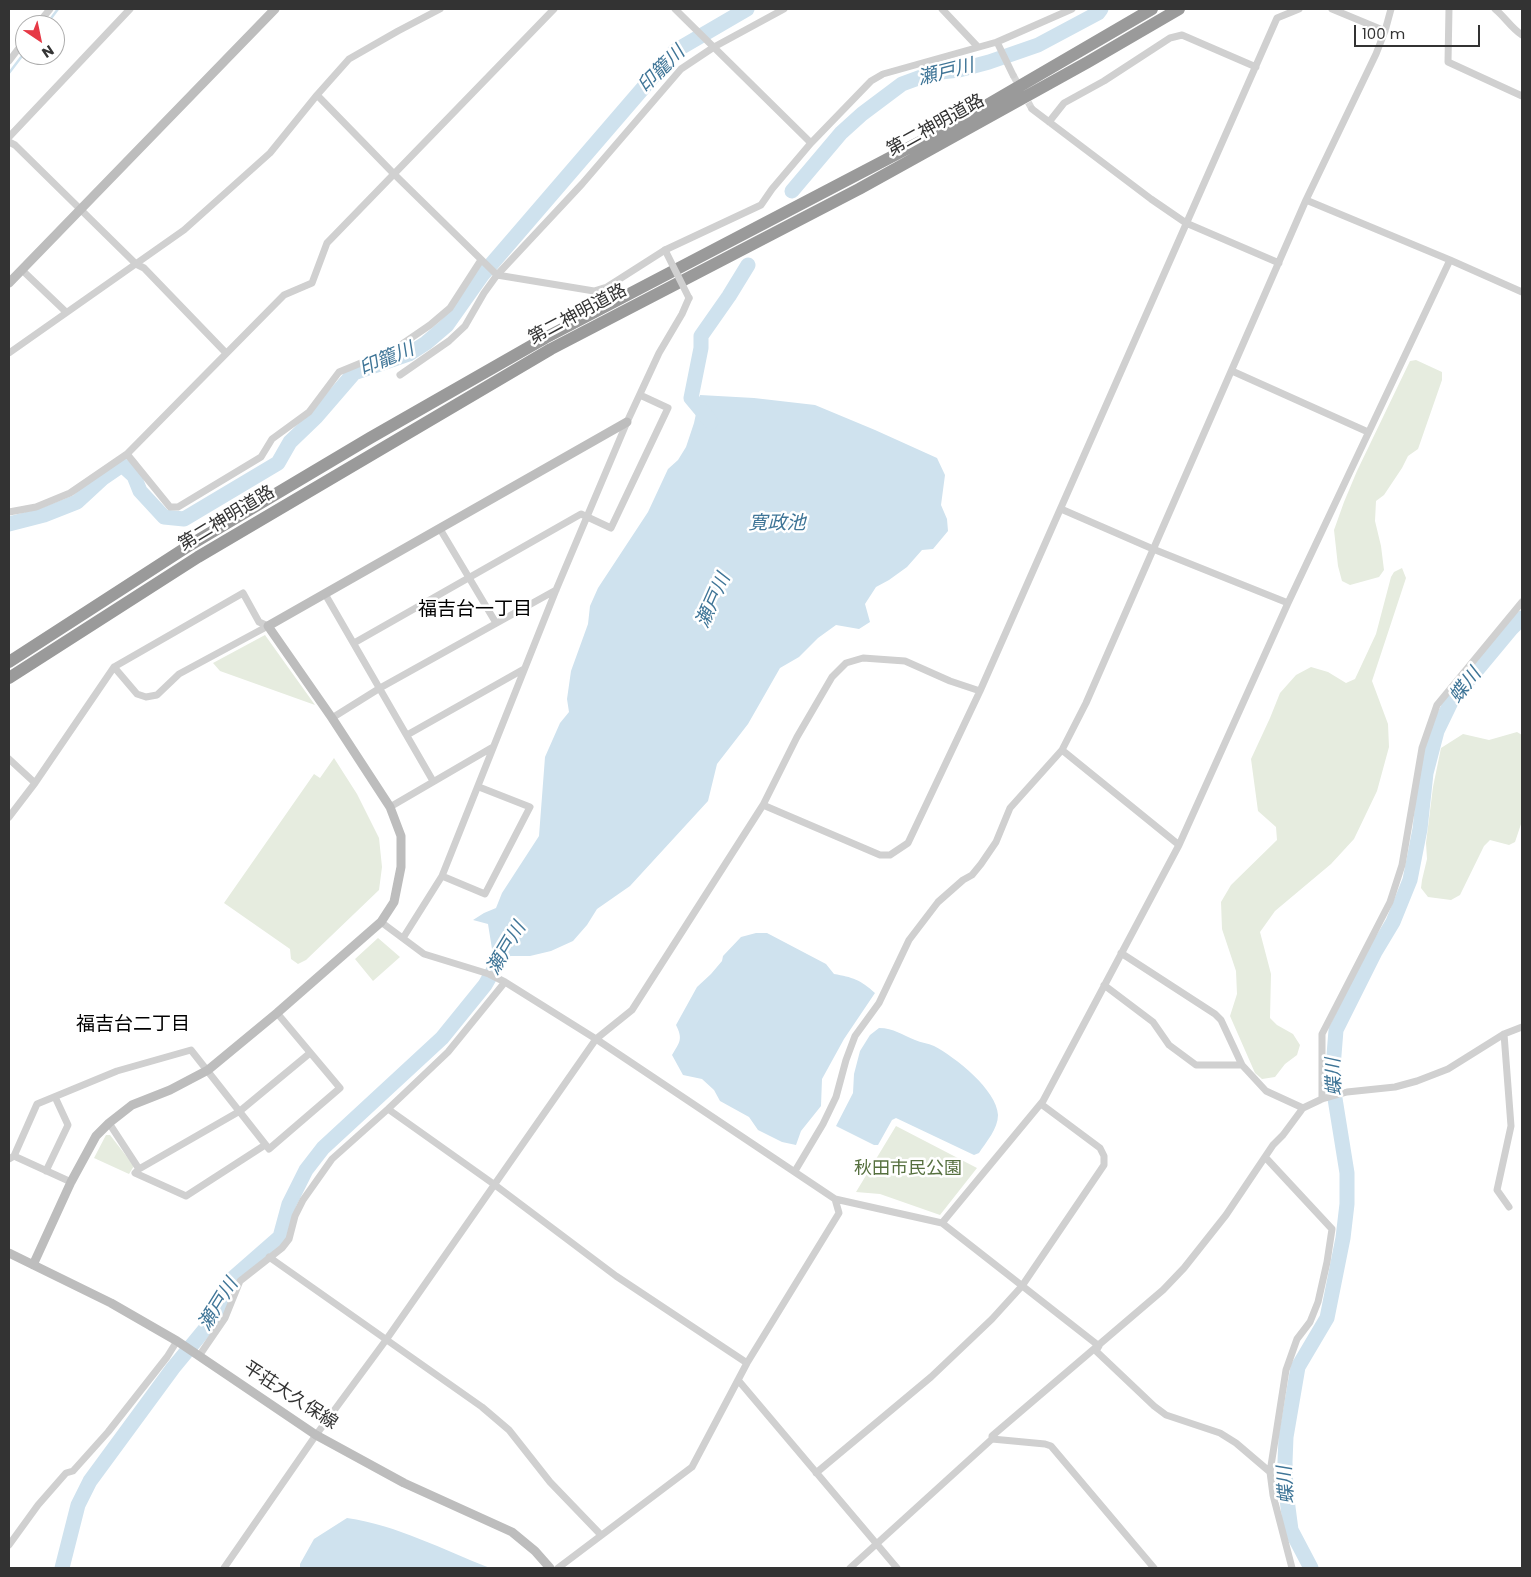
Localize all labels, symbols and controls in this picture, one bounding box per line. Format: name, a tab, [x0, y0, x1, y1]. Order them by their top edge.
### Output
north arrow	[15, 15, 65, 65]
scale bar	[1356, 15, 1482, 47]
text: 100 m	[1362, 23, 1405, 44]
text: N	[38, 40, 58, 63]
water label: 印籠川	[634, 42, 690, 98]
water label: 瀬戸川	[916, 55, 976, 91]
street label: 第二神明道路	[884, 90, 988, 162]
street label: 第二神明道路	[525, 280, 631, 350]
water label: 印籠川	[356, 338, 418, 382]
street label: 第二神明道路	[175, 482, 279, 556]
water label: 寛政池	[749, 513, 805, 535]
water label: 瀬戸川	[692, 570, 736, 632]
district label: 福吉台一丁目	[418, 599, 532, 621]
water label: 蝶川	[1445, 664, 1487, 708]
water label: 瀬戸川	[483, 919, 531, 979]
district label: 福吉台二丁目	[76, 1014, 190, 1036]
water label: 蝶川	[1323, 1058, 1347, 1096]
park label: 秋田市民公園	[854, 1158, 962, 1180]
water label: 瀬戸川	[194, 1275, 244, 1335]
street label: 平荘大久保線	[239, 1358, 341, 1434]
water label: 蝶川	[1274, 1465, 1300, 1505]

